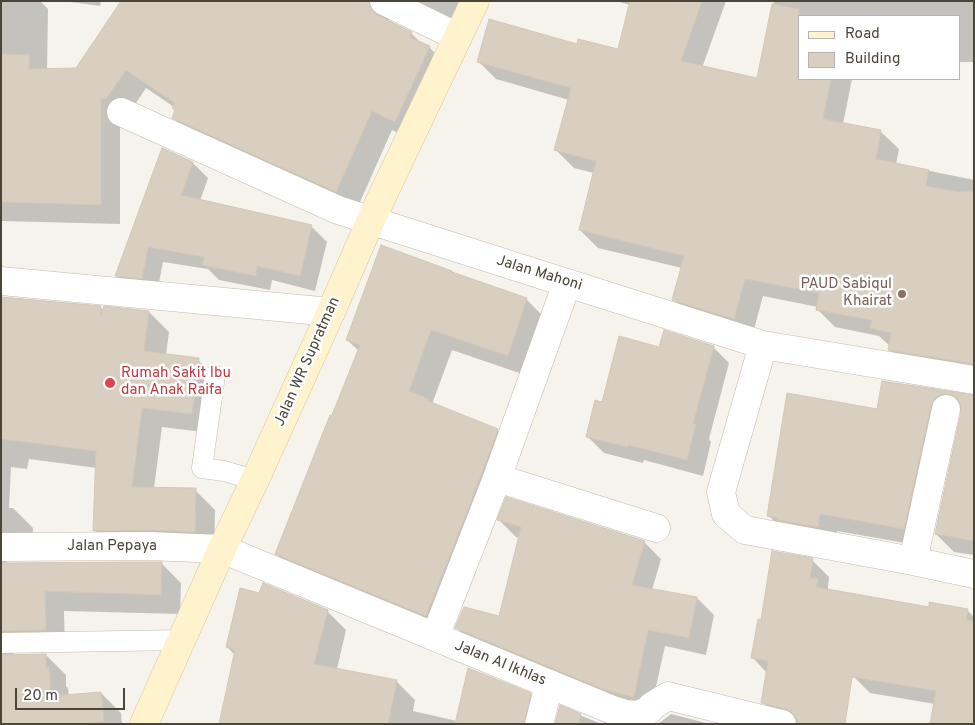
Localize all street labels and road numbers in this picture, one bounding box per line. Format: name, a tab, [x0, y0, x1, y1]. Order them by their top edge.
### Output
street label: Jalan Mahoni	[494, 252, 584, 296]
street label: Jalan WR Supratman	[271, 295, 345, 429]
street label: Jalan Pepaya	[67, 538, 157, 556]
street label: Jalan Al Ikhlas	[452, 637, 548, 691]

